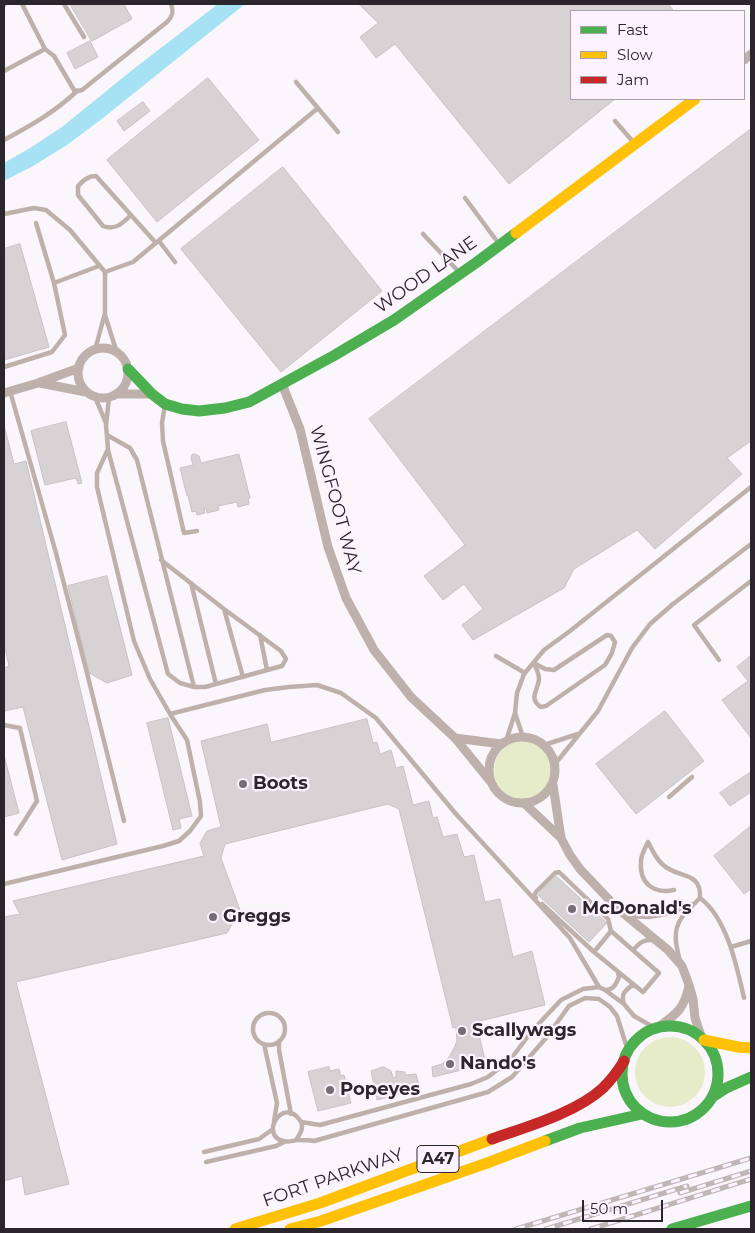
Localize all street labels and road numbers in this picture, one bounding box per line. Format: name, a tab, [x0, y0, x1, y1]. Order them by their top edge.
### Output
street label: WOOD LANE	[371, 232, 481, 318]
street label: WINGFOOT WAY	[305, 423, 365, 577]
street label: FORT PARKWAY	[260, 1144, 406, 1212]
road number: A47	[417, 1146, 459, 1172]

